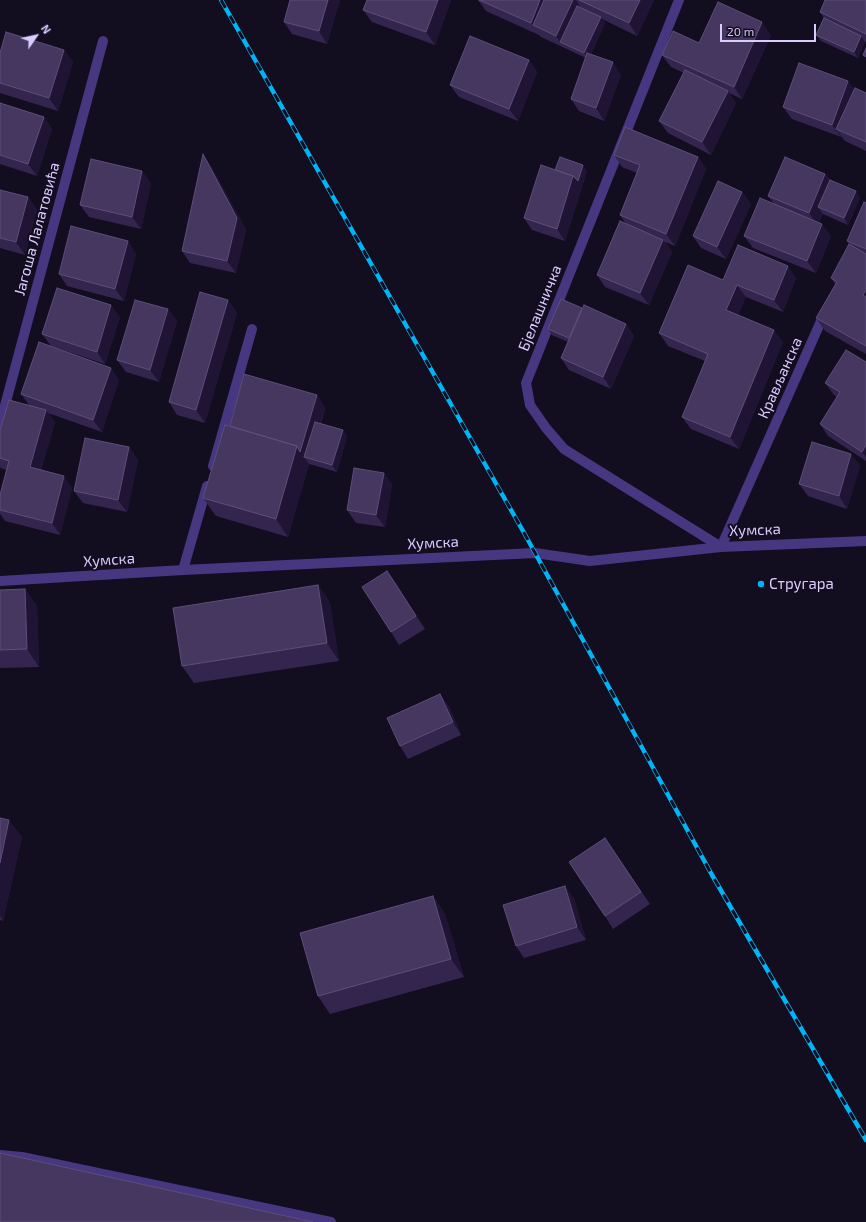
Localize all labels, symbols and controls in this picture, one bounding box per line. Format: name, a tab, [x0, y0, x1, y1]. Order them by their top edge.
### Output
north arrow	[16, 16, 56, 56]
scale bar	[722, 16, 818, 42]
text: N	[39, 22, 54, 36]
text: 20 m	[727, 24, 754, 38]
street label: Јагоша Лалатовића	[11, 160, 63, 298]
street label: Бјелашничка	[515, 262, 565, 354]
street label: Крављанска	[754, 335, 806, 421]
street label: Хумска	[729, 520, 781, 540]
street label: Хумска	[407, 533, 459, 553]
street label: Хумска	[83, 549, 135, 571]
place label: Стругара	[769, 575, 834, 593]
marker: Стругара	[756, 579, 766, 589]

